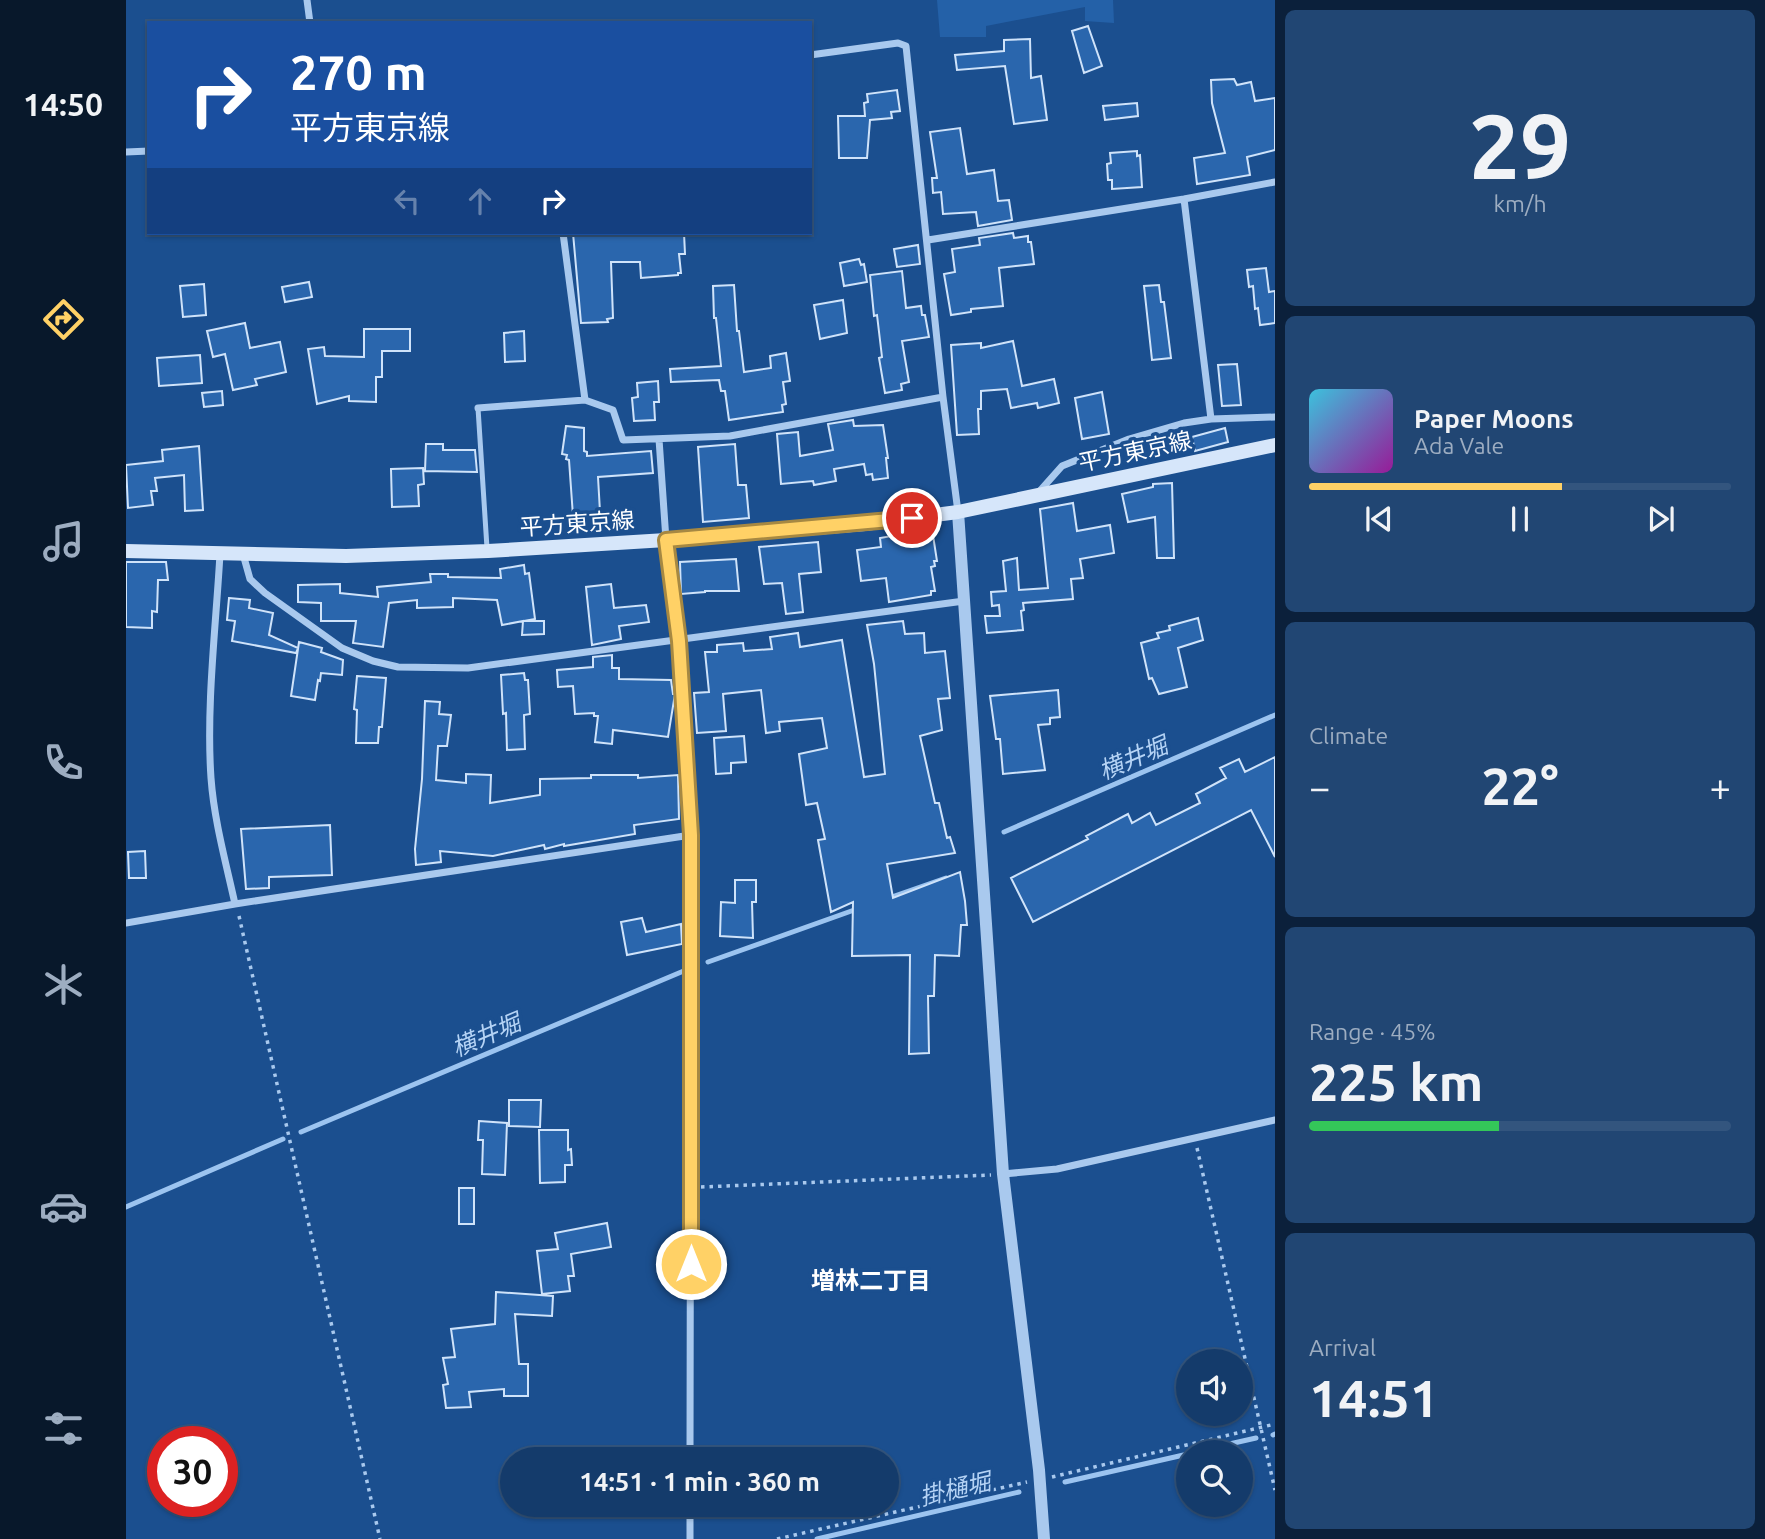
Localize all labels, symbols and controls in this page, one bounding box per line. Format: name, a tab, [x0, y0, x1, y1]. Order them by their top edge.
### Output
text: 270 m	[290, 44, 427, 99]
icon: right	[175, 49, 266, 140]
text: 14:50	[23, 86, 103, 122]
text: 29	[1469, 94, 1571, 196]
text: 平方東京線	[290, 109, 450, 145]
icon: left	[388, 182, 426, 220]
icon: ahead	[461, 182, 499, 220]
icon: right	[534, 182, 572, 220]
text: km/h	[1493, 191, 1547, 216]
icon: directions	[39, 295, 88, 344]
text: Paper Moons	[1414, 404, 1573, 433]
street label: 平方東京線	[1076, 427, 1194, 475]
text: Ada Vale	[1414, 433, 1504, 458]
pin	[882, 488, 942, 548]
icon: arrive	[893, 499, 931, 537]
icon: previous	[1360, 500, 1398, 538]
icon: pause	[1501, 500, 1539, 538]
icon: next	[1642, 500, 1680, 538]
street label: 平方東京線	[519, 507, 635, 539]
icon: music	[39, 517, 88, 566]
text: Climate	[1309, 723, 1388, 748]
water label: 横井堀	[1095, 730, 1175, 784]
icon: phone	[39, 738, 88, 787]
text: 22°	[1481, 757, 1559, 815]
text: −	[1309, 766, 1330, 808]
text: +	[1710, 766, 1731, 808]
icon: climate	[39, 960, 88, 1009]
water label: 横井堀	[448, 1007, 528, 1061]
text: Range · 45%	[1309, 1019, 1436, 1044]
text: 225 km	[1309, 1053, 1483, 1111]
icon: car	[39, 1182, 88, 1231]
position arrow	[654, 1227, 728, 1301]
district label: 増林二丁目	[811, 1267, 931, 1294]
text: Arrival	[1309, 1335, 1376, 1360]
map controls	[1176, 1349, 1253, 1517]
button: sound	[1176, 1349, 1253, 1426]
text: 14:51	[1309, 1369, 1439, 1427]
icon: filters	[39, 1404, 88, 1453]
speed limit sign: 30	[147, 1426, 238, 1517]
button: search	[1176, 1440, 1253, 1517]
text: 14:51 · 1 min · 360 m	[579, 1467, 820, 1496]
water label: 掛樋堀	[917, 1467, 997, 1510]

